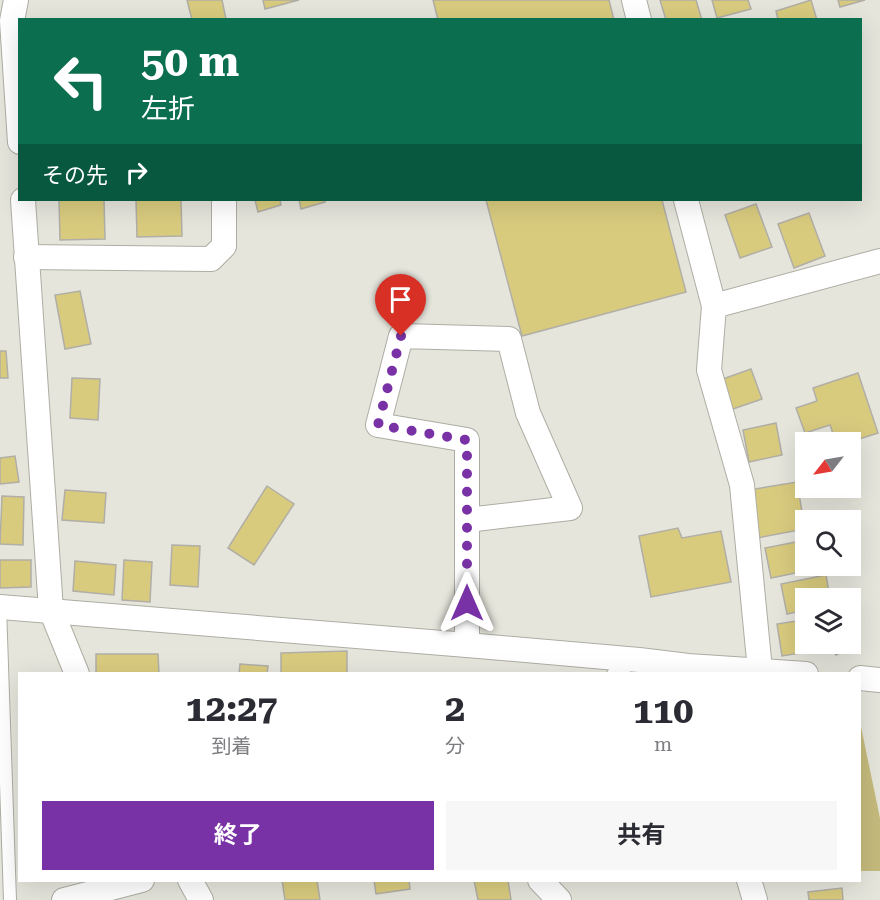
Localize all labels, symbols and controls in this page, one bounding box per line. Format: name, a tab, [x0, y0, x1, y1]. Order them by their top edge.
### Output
text: 50 m	[141, 37, 239, 86]
icon: left	[42, 42, 120, 120]
text: 左折	[141, 93, 195, 125]
icon: right	[120, 156, 153, 189]
text: その先	[42, 163, 108, 188]
pin	[375, 274, 426, 336]
icon: arrive	[384, 283, 417, 316]
north arrow	[795, 432, 861, 498]
map controls	[795, 432, 861, 654]
button: search	[795, 510, 861, 576]
position arrow	[435, 571, 499, 635]
button: layers	[795, 588, 861, 654]
text: 12:27	[186, 688, 278, 730]
text: 2	[445, 688, 465, 730]
text: 110	[633, 690, 693, 732]
text: m	[654, 732, 672, 756]
text: 到着	[212, 734, 252, 758]
text: 分	[445, 734, 465, 758]
button: 終了	[42, 801, 434, 870]
button: 共有	[446, 801, 837, 870]

